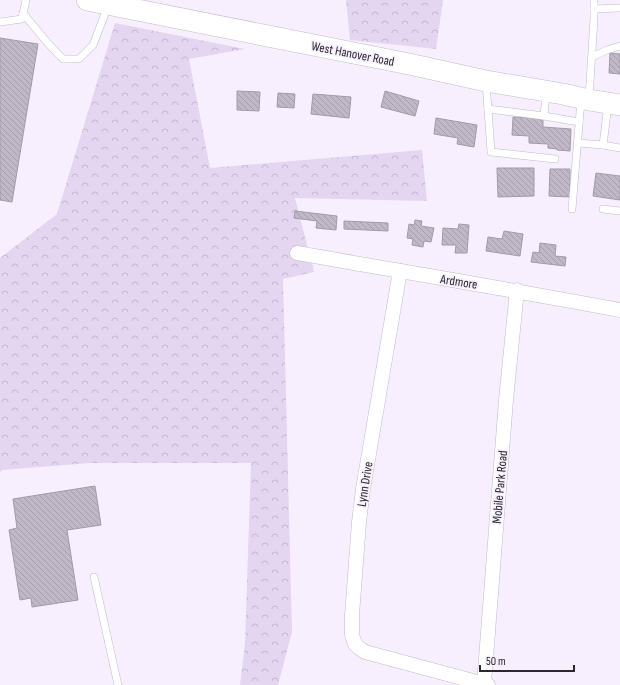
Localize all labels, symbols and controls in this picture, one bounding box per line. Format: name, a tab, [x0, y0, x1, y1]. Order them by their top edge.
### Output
street label: West Hanover Road	[310, 38, 396, 70]
street label: Ardmore	[438, 271, 478, 293]
street label: Mobile Park Road	[489, 450, 511, 524]
street label: Lynn Drive	[354, 460, 376, 508]
scale bar	[480, 647, 574, 673]
text: 50 m	[486, 654, 506, 669]

